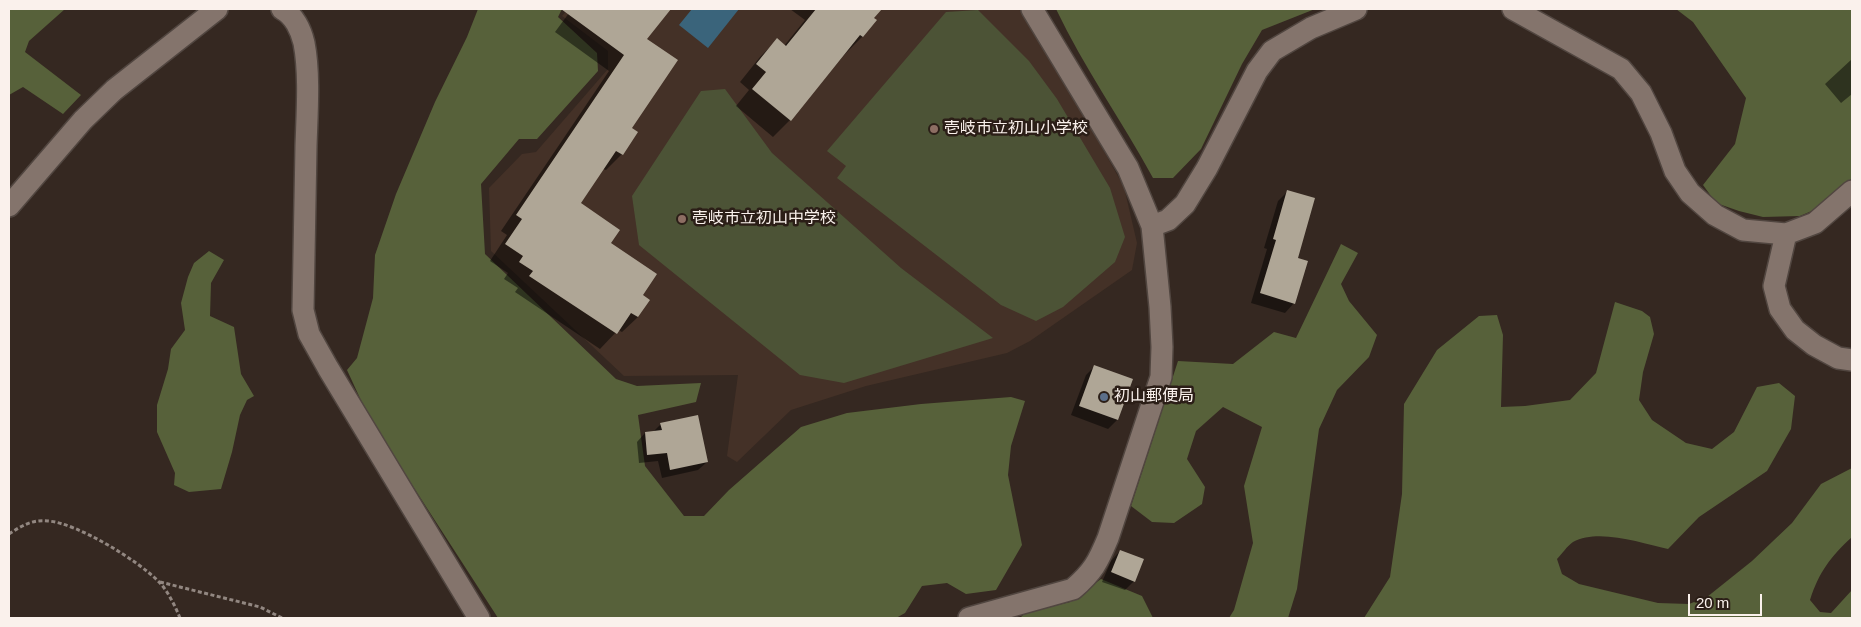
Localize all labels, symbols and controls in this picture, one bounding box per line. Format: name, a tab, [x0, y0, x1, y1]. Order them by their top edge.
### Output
place label: 壱岐市立初山小学校	[944, 119, 1088, 139]
marker: 壱岐市立初山小学校	[928, 123, 940, 135]
place label: 壱岐市立初山中学校	[692, 209, 836, 229]
marker: 壱岐市立初山中学校	[676, 213, 688, 225]
place label: 初山郵便局	[1114, 387, 1194, 407]
marker: 初山郵便局	[1098, 391, 1110, 403]
scale bar	[1691, 584, 1765, 616]
text: 20 m	[1696, 594, 1729, 611]

